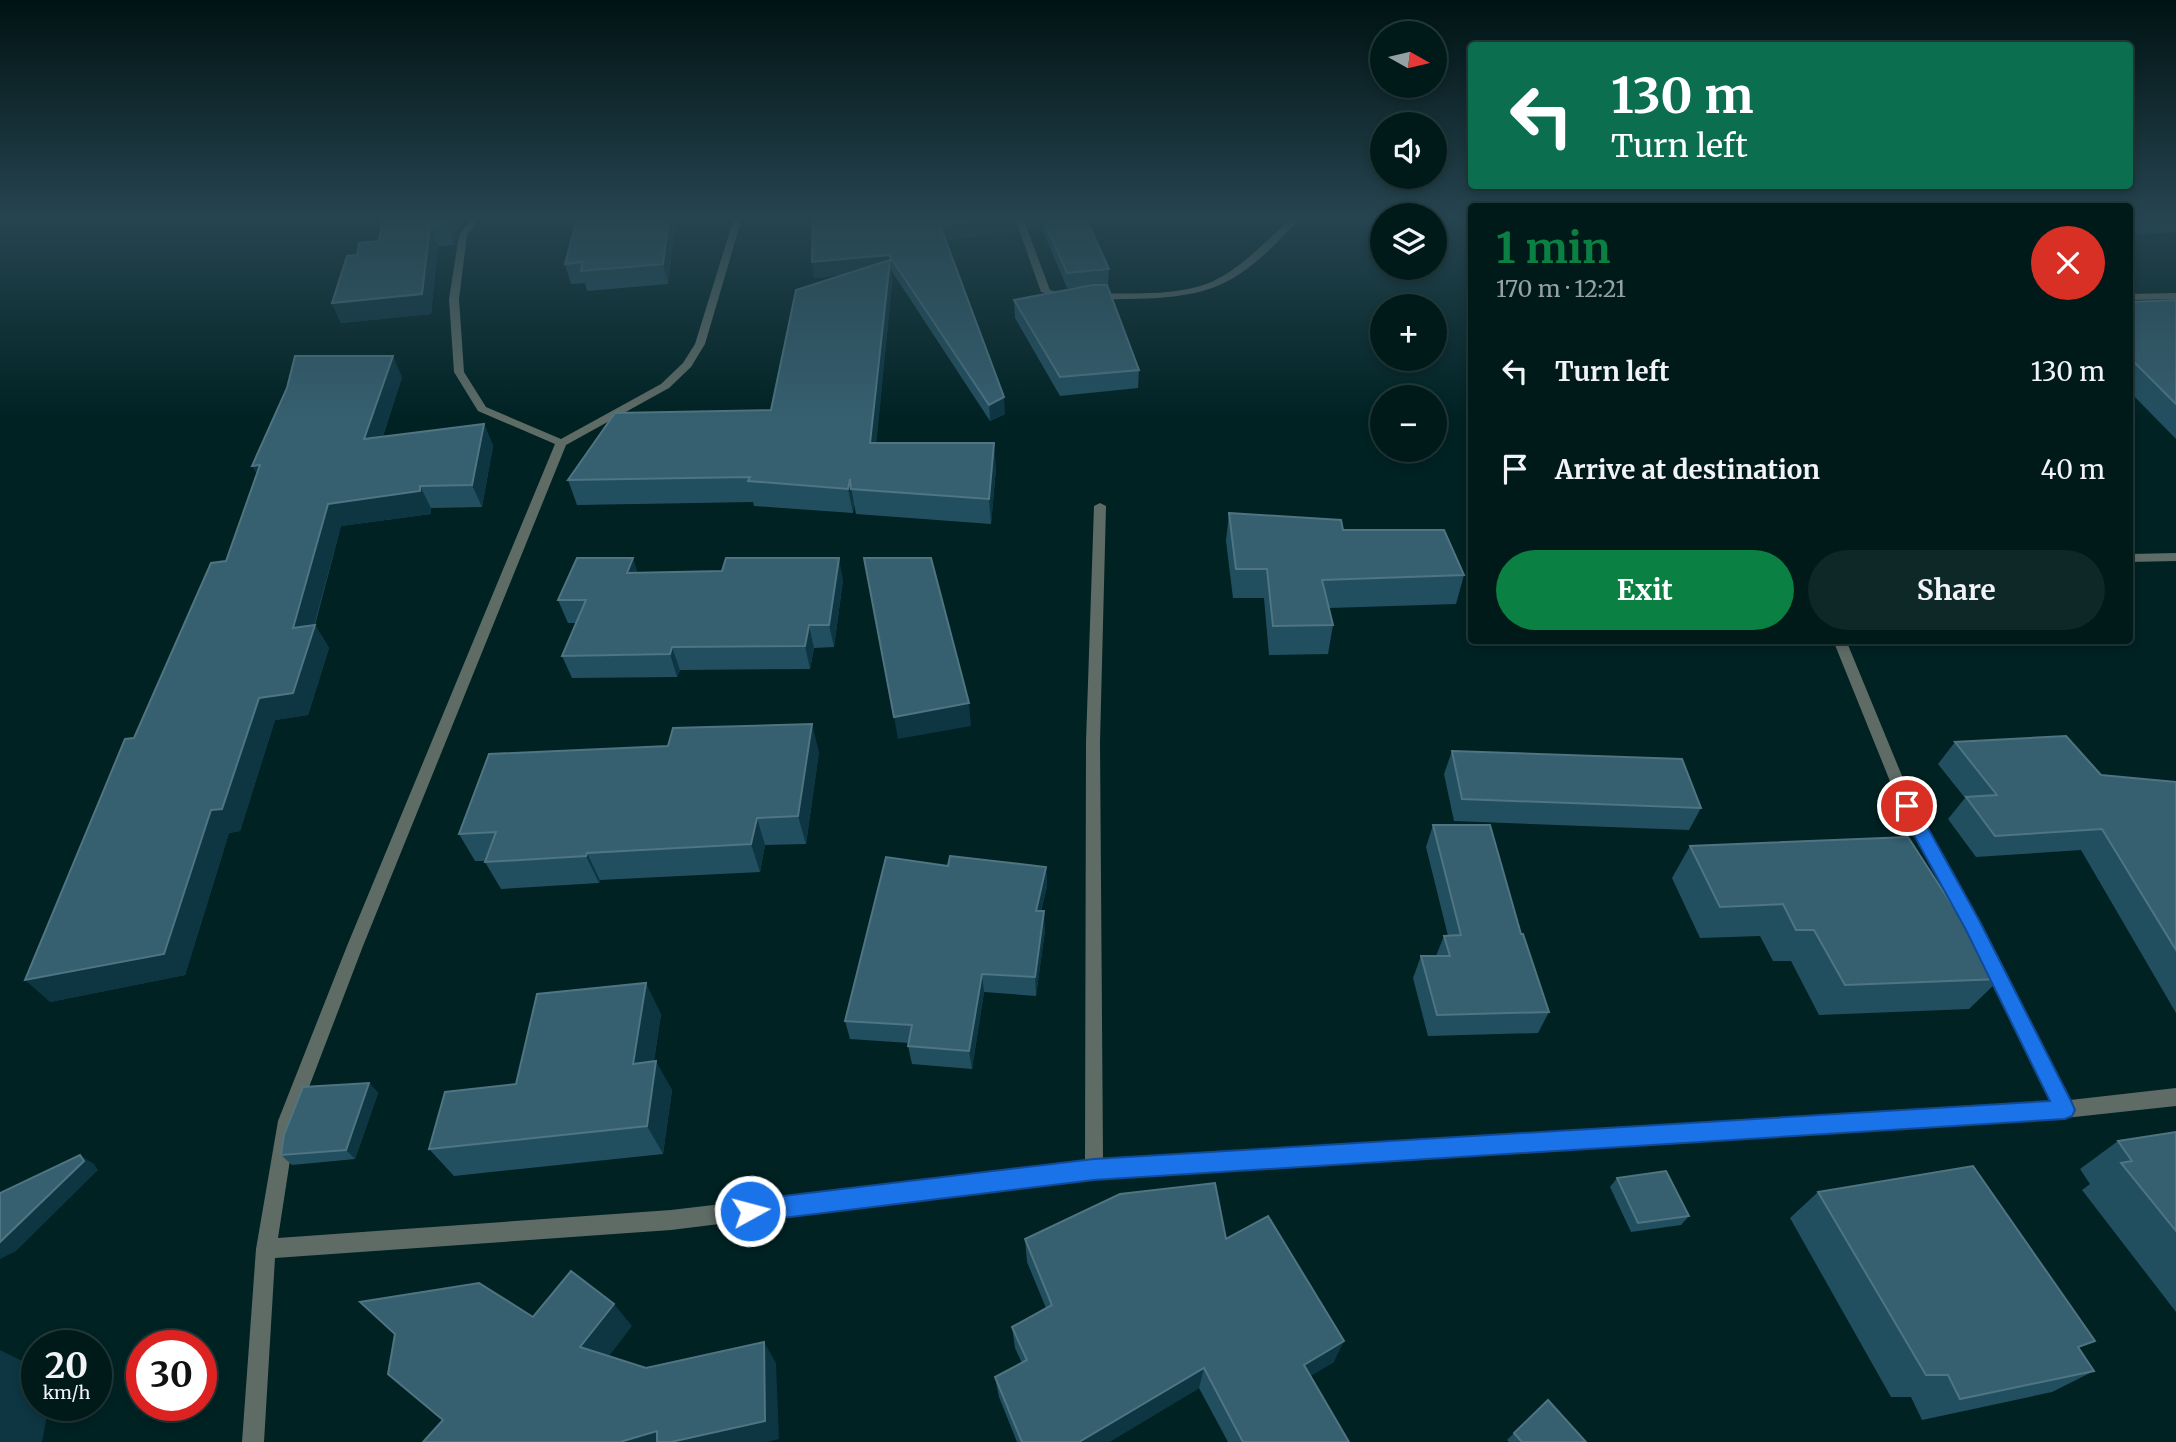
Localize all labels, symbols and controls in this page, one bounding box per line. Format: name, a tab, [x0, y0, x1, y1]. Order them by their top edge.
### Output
north arrow	[1370, 21, 1447, 98]
map controls	[1370, 21, 1447, 462]
text: 130 m	[1611, 65, 1754, 126]
icon: left	[1496, 70, 1587, 161]
button: sound	[1370, 112, 1447, 189]
text: Turn left	[1611, 126, 1748, 166]
button: layers	[1370, 203, 1447, 280]
text: 1 min	[1496, 222, 1610, 274]
button: close	[2031, 226, 2105, 300]
text: 170 m · 12:21	[1496, 274, 1626, 303]
button: +	[1370, 294, 1447, 371]
icon: left	[1496, 352, 1534, 390]
text: Turn left	[1555, 355, 1669, 388]
text: 130 m	[2031, 355, 2105, 388]
button: −	[1370, 385, 1447, 462]
icon: arrive	[1496, 450, 1534, 488]
text: Arrive at destination	[1555, 453, 1820, 486]
text: 40 m	[2041, 453, 2105, 486]
button: Exit	[1496, 550, 1794, 630]
button: Share	[1808, 550, 2105, 630]
pin	[1877, 776, 1937, 836]
icon: arrive	[1888, 787, 1926, 825]
position arrow	[713, 1174, 787, 1248]
speed limit sign: 30	[126, 1330, 217, 1421]
text: 20	[45, 1344, 88, 1388]
text: km/h	[43, 1381, 90, 1404]

